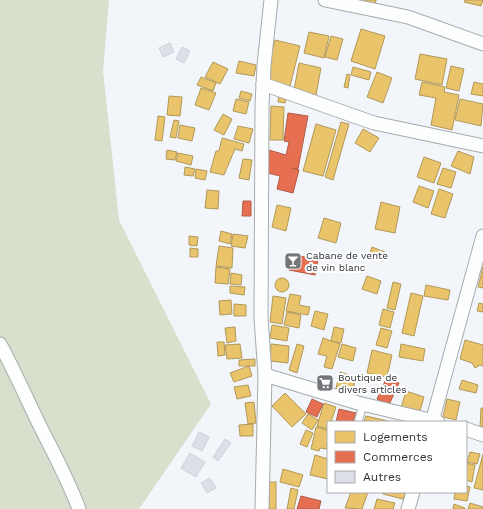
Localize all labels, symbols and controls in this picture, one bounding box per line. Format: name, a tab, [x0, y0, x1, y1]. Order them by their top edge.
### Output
place label: Cabane de vente de vin blanc	[306, 250, 388, 273]
bar icon: Cabane de vente de vin blanc	[283, 251, 303, 271]
place label: Boutique de divers articles	[338, 372, 406, 395]
supermarket icon: Boutique de divers articles	[315, 373, 335, 393]
legend	[327, 421, 467, 493]
text: Logements	[363, 430, 428, 444]
text: Commerces	[363, 450, 433, 464]
text: Autres	[363, 470, 401, 484]

